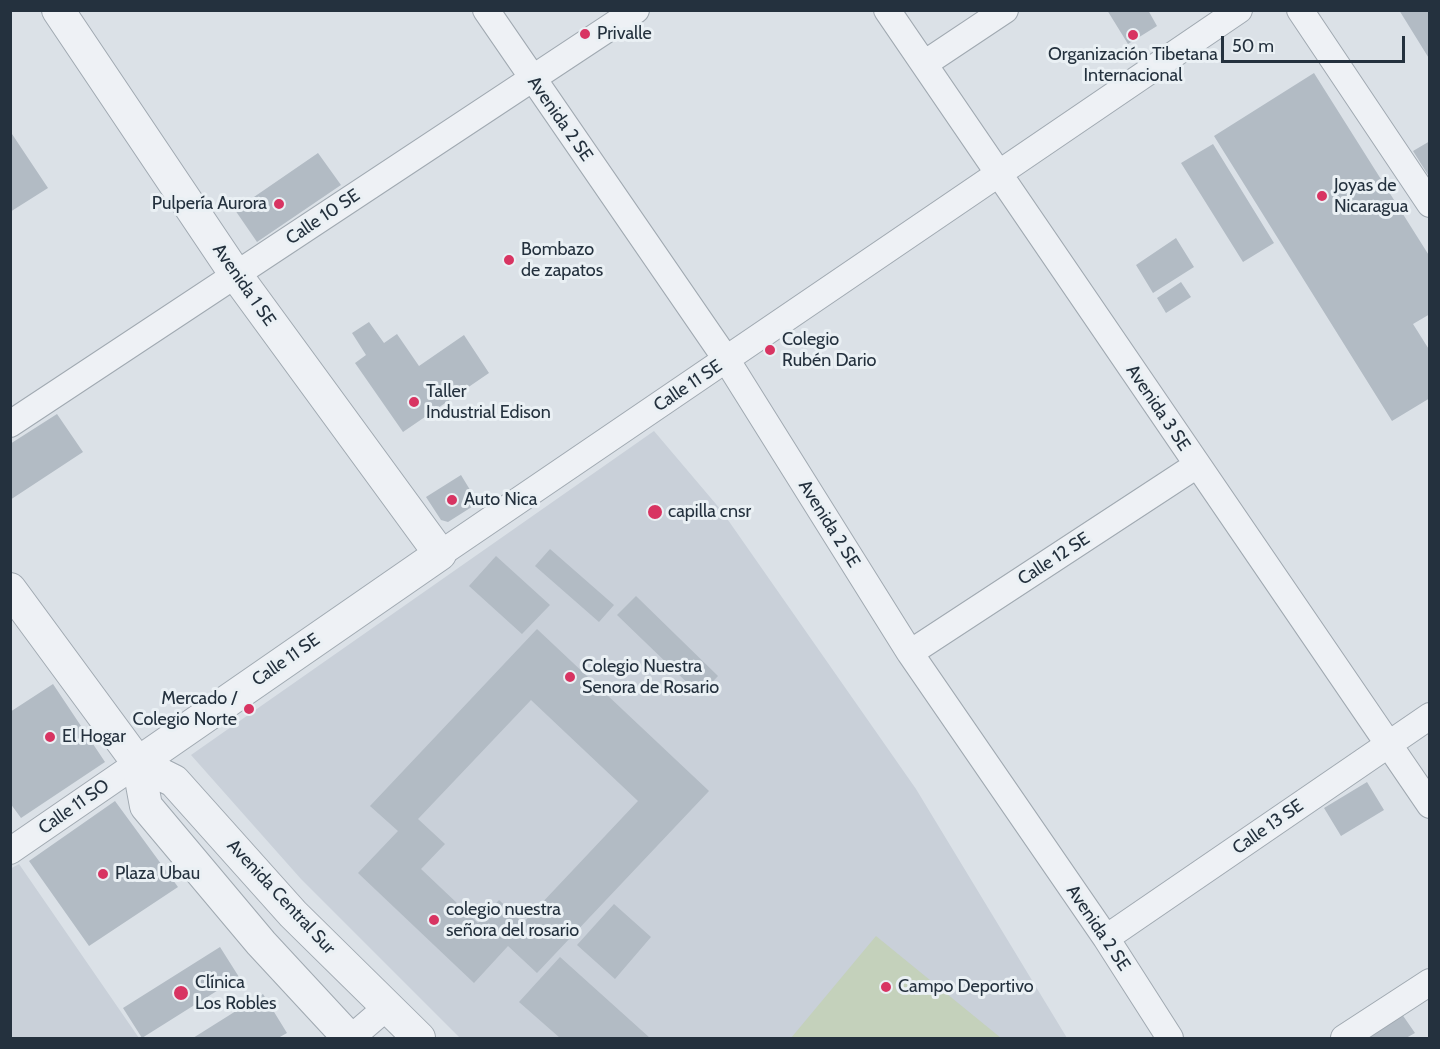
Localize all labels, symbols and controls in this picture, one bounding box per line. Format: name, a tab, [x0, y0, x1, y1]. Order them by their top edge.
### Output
place label: Privalle	[597, 23, 652, 45]
scale bar	[1224, 24, 1408, 62]
marker: Privalle	[578, 27, 592, 41]
marker: Organización Tibetana Internacional	[1126, 28, 1140, 42]
text: 50 m	[1232, 35, 1274, 57]
place label: Organización Tibetana Internacional	[1048, 44, 1218, 86]
street label: Avenida 2 SE	[523, 72, 597, 166]
place label: Joyas de Nicaragua	[1334, 175, 1408, 218]
street label: Calle 10 SE	[282, 184, 364, 250]
marker: Joyas de Nicaragua	[1315, 189, 1329, 203]
place label: Pulpería Aurora	[152, 193, 267, 215]
marker: Pulpería Aurora	[272, 197, 286, 211]
place label: Bombazo de zapatos	[521, 239, 603, 282]
street label: Avenida 1 SE	[208, 240, 280, 330]
marker: Bombazo de zapatos	[502, 253, 516, 267]
place label: Colegio Rubén Dario	[782, 329, 876, 372]
marker: Colegio Rubén Dario	[763, 343, 777, 357]
street label: Calle 11 SE	[650, 355, 726, 417]
street label: Avenida 3 SE	[1121, 361, 1195, 455]
place label: Taller Industrial Edison	[426, 381, 551, 424]
marker: Taller Industrial Edison	[407, 395, 421, 409]
street label: Avenida 2 SE	[794, 476, 864, 572]
place label: Auto Nica	[464, 489, 537, 511]
marker: Auto Nica	[445, 493, 459, 507]
place label: capilla cnsr	[668, 501, 751, 523]
marker: capilla cnsr	[646, 503, 664, 521]
street label: Calle 12 SE	[1014, 528, 1094, 590]
street label: Calle 11 SE	[248, 629, 324, 691]
place label: Colegio Nuestra Senora de Rosario	[582, 656, 719, 698]
marker: Colegio Nuestra Senora de Rosario	[563, 670, 577, 684]
place label: Mercado / Colegio Norte	[133, 688, 237, 730]
marker: Mercado / Colegio Norte	[242, 702, 256, 716]
place label: El Hogar	[62, 726, 126, 748]
marker: El Hogar	[43, 730, 57, 744]
street label: Calle 11 SO	[34, 775, 114, 839]
street label: Calle 13 SE	[1228, 795, 1308, 859]
street label: Avenida Central Sur	[222, 835, 340, 959]
place label: Plaza Ubau	[115, 863, 200, 885]
marker: Plaza Ubau	[96, 867, 110, 881]
street label: Avenida 2 SE	[1061, 881, 1135, 975]
place label: colegio nuestra señora del rosario	[446, 899, 579, 942]
marker: colegio nuestra señora del rosario	[427, 913, 441, 927]
place label: Clínica Los Robles	[195, 972, 276, 1014]
place label: Campo Deportivo	[898, 976, 1034, 998]
marker: Campo Deportivo	[879, 980, 893, 994]
marker: Clínica Los Robles	[172, 984, 190, 1002]

